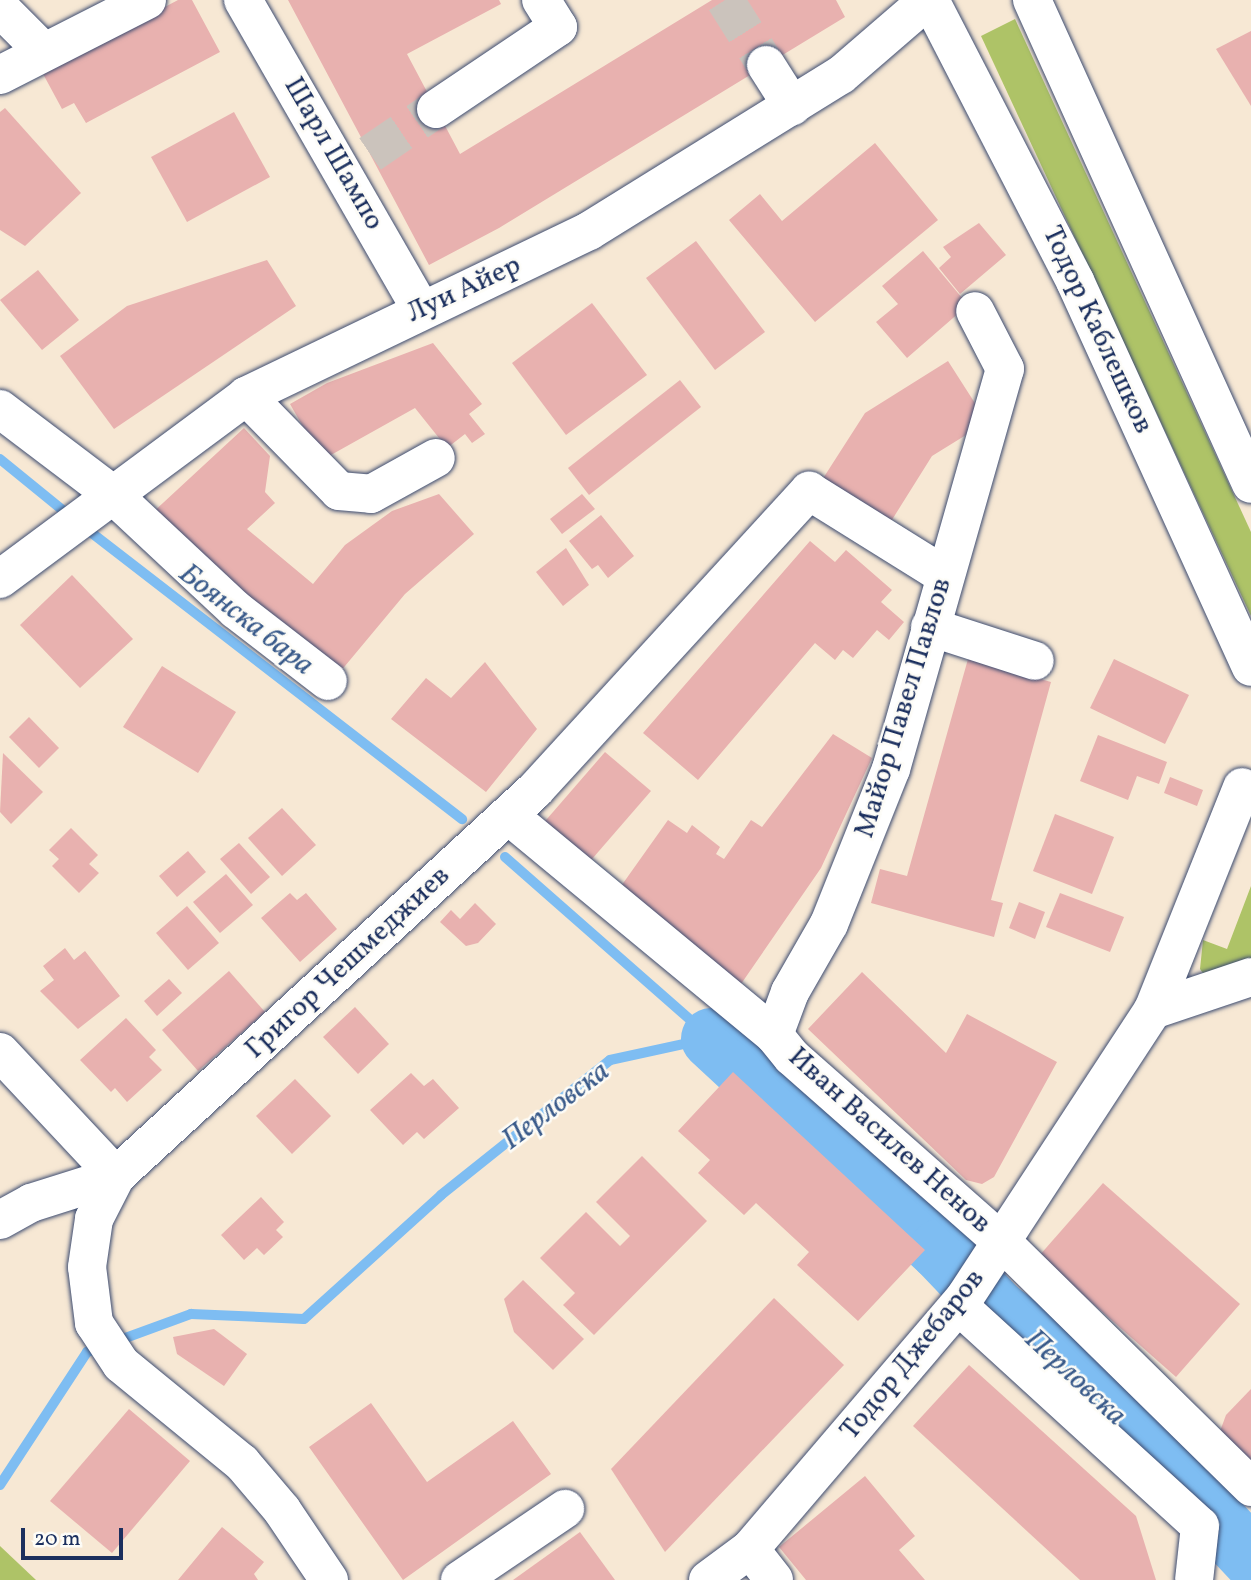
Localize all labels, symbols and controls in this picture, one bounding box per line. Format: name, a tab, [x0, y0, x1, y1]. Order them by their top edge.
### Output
street label: Шарл Шампо	[276, 72, 390, 236]
street label: Тодор Каблешков	[1034, 221, 1160, 439]
street label: Луи Айер	[402, 249, 526, 331]
water label: Боянска бара	[171, 556, 321, 684]
street label: Майор Павел Павлов	[848, 574, 960, 842]
street label: Григор Чешмеджиев	[239, 860, 457, 1066]
street label: Иван Василев Ненов	[781, 1041, 997, 1241]
water label: Перловска	[495, 1054, 617, 1158]
street label: Тодор Джебаров	[834, 1263, 992, 1447]
water label: Перловска	[1017, 1322, 1133, 1434]
scale bar	[24, 1514, 126, 1558]
text: 20 m	[34, 1525, 80, 1554]

